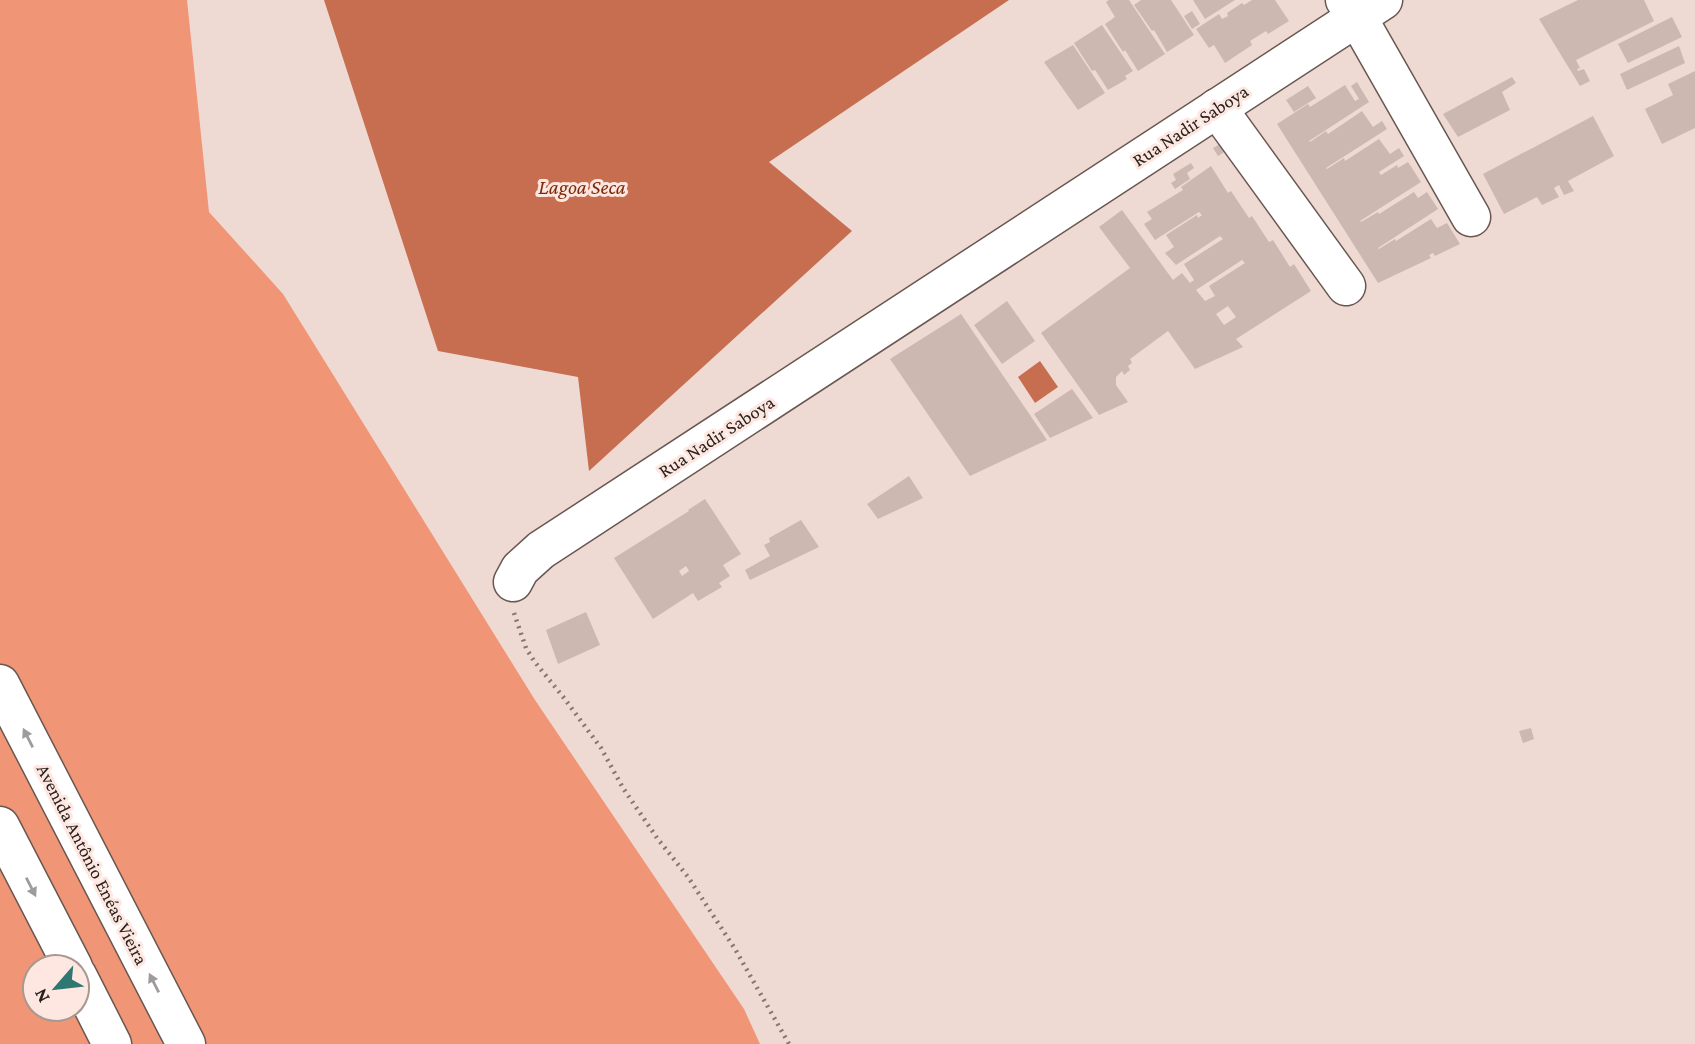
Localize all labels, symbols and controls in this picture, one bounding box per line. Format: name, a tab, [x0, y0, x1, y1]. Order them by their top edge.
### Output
street label: Rua Nadir Saboya	[1129, 80, 1252, 171]
water label: Lagoa Seca	[538, 175, 626, 199]
street label: Rua Nadir Saboya	[655, 391, 778, 482]
one-way arrow	[22, 728, 33, 748]
street label: Avenida Antônio Enéas Vieira	[33, 760, 152, 968]
one-way arrow	[26, 877, 37, 897]
north arrow	[21, 953, 91, 1023]
one-way arrow	[149, 973, 160, 993]
text: N	[29, 985, 54, 1006]

